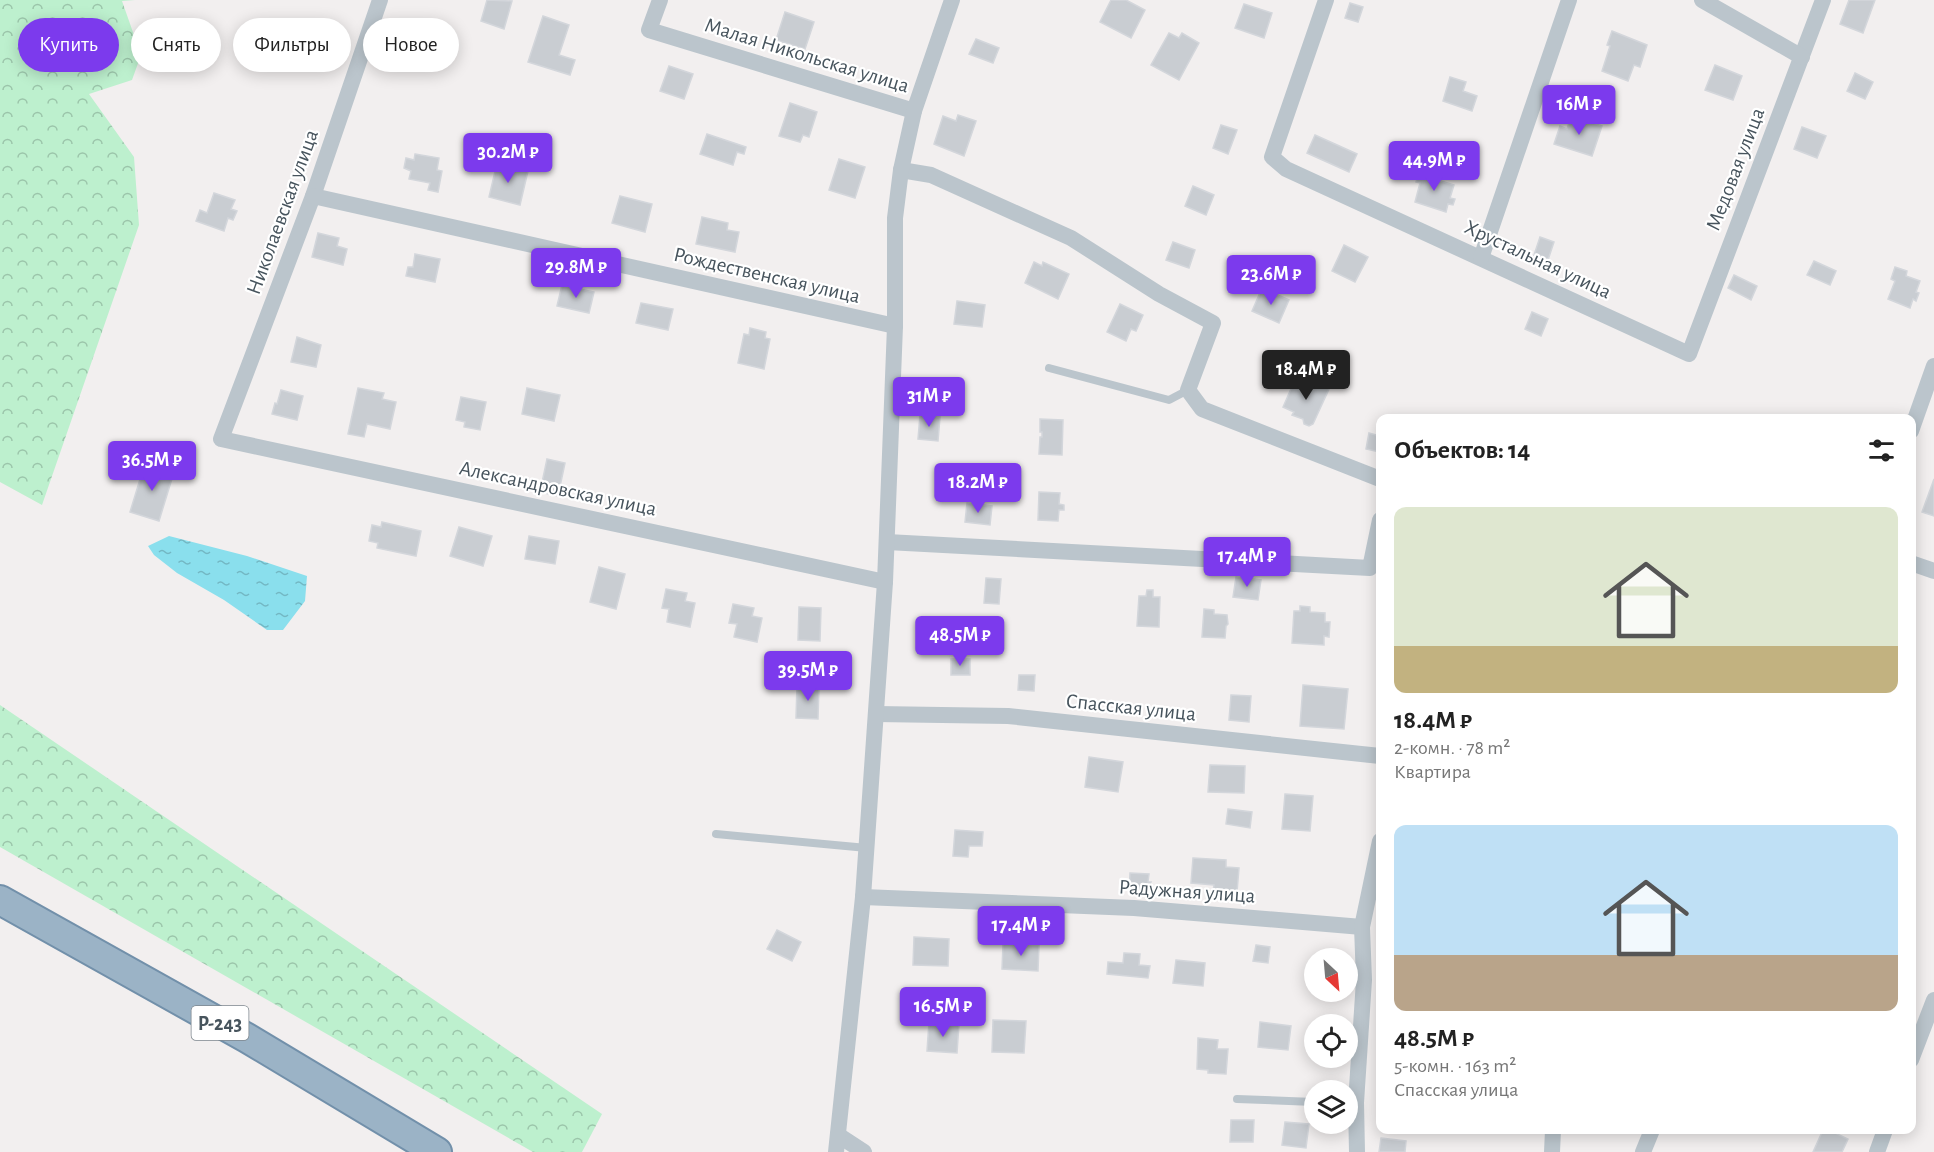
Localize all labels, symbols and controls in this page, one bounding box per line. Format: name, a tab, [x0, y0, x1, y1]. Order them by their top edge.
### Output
street label: Малая Никольская улица	[702, 14, 912, 97]
chip: Купить	[18, 18, 119, 72]
chip: Снять	[131, 18, 221, 72]
chip: Фильтры	[233, 18, 351, 72]
chip: Новое	[363, 18, 459, 72]
pin: 16M ₽	[1537, 85, 1621, 136]
text: 16M ₽	[1556, 94, 1602, 114]
street label: Медовая улица	[1702, 105, 1769, 233]
street label: Николаевская улица	[243, 127, 322, 297]
pin: 30.2M ₽	[453, 133, 563, 184]
pin: 44.9M ₽	[1379, 141, 1489, 192]
text: 30.2M ₽	[477, 142, 539, 162]
text: 44.9M ₽	[1403, 150, 1465, 170]
street label: Хрустальная улица	[1461, 216, 1615, 303]
street label: Рождественская улица	[672, 244, 863, 307]
pin: 29.8M ₽	[521, 248, 631, 299]
pin: 23.6M ₽	[1216, 255, 1326, 306]
text: 29.8M ₽	[545, 257, 607, 277]
text: 23.6M ₽	[1241, 264, 1301, 284]
pin: 18.4M ₽	[1251, 350, 1361, 401]
text: 18.4M ₽	[1276, 359, 1336, 379]
pin: 31M ₽	[887, 377, 971, 428]
text: 31M ₽	[907, 386, 951, 406]
icon: filters	[1865, 434, 1898, 467]
text: Объектов: 14	[1394, 437, 1530, 463]
pin: 36.5M ₽	[97, 441, 207, 492]
text: 36.5M ₽	[122, 450, 182, 470]
street label: Александровская улица	[457, 457, 659, 520]
pin: 18.2M ₽	[923, 463, 1033, 514]
text: 18.2M ₽	[948, 472, 1008, 492]
pin: 17.4M ₽	[1192, 537, 1302, 588]
text: 17.4M ₽	[1218, 546, 1276, 566]
icon: home	[1592, 546, 1700, 654]
pin: 48.5M ₽	[905, 616, 1015, 667]
text: 48.5M ₽	[929, 625, 991, 645]
pin: 39.5M ₽	[753, 651, 863, 702]
text: 39.5M ₽	[778, 660, 838, 680]
street label: Спасская улица	[1065, 690, 1197, 725]
text: 18.4M ₽	[1394, 707, 1472, 733]
text: 2-комн. · 78 m²	[1394, 738, 1510, 758]
text: Квартира	[1394, 762, 1471, 782]
icon: home	[1592, 864, 1700, 972]
street label: Радужная улица	[1118, 876, 1256, 907]
pin: 17.4M ₽	[966, 906, 1076, 957]
text: 17.4M ₽	[992, 915, 1050, 935]
north arrow	[1304, 948, 1358, 1002]
map controls	[1304, 948, 1358, 1134]
pin: 16.5M ₽	[888, 987, 998, 1038]
text: 16.5M ₽	[914, 996, 972, 1016]
road number: Р-243	[192, 1006, 248, 1040]
button: locate	[1304, 1014, 1358, 1068]
text: 48.5M ₽	[1394, 1025, 1474, 1051]
text: 5-комн. · 163 m²	[1394, 1056, 1516, 1076]
button: layers	[1304, 1080, 1358, 1134]
text: Спасская улица	[1394, 1080, 1518, 1100]

